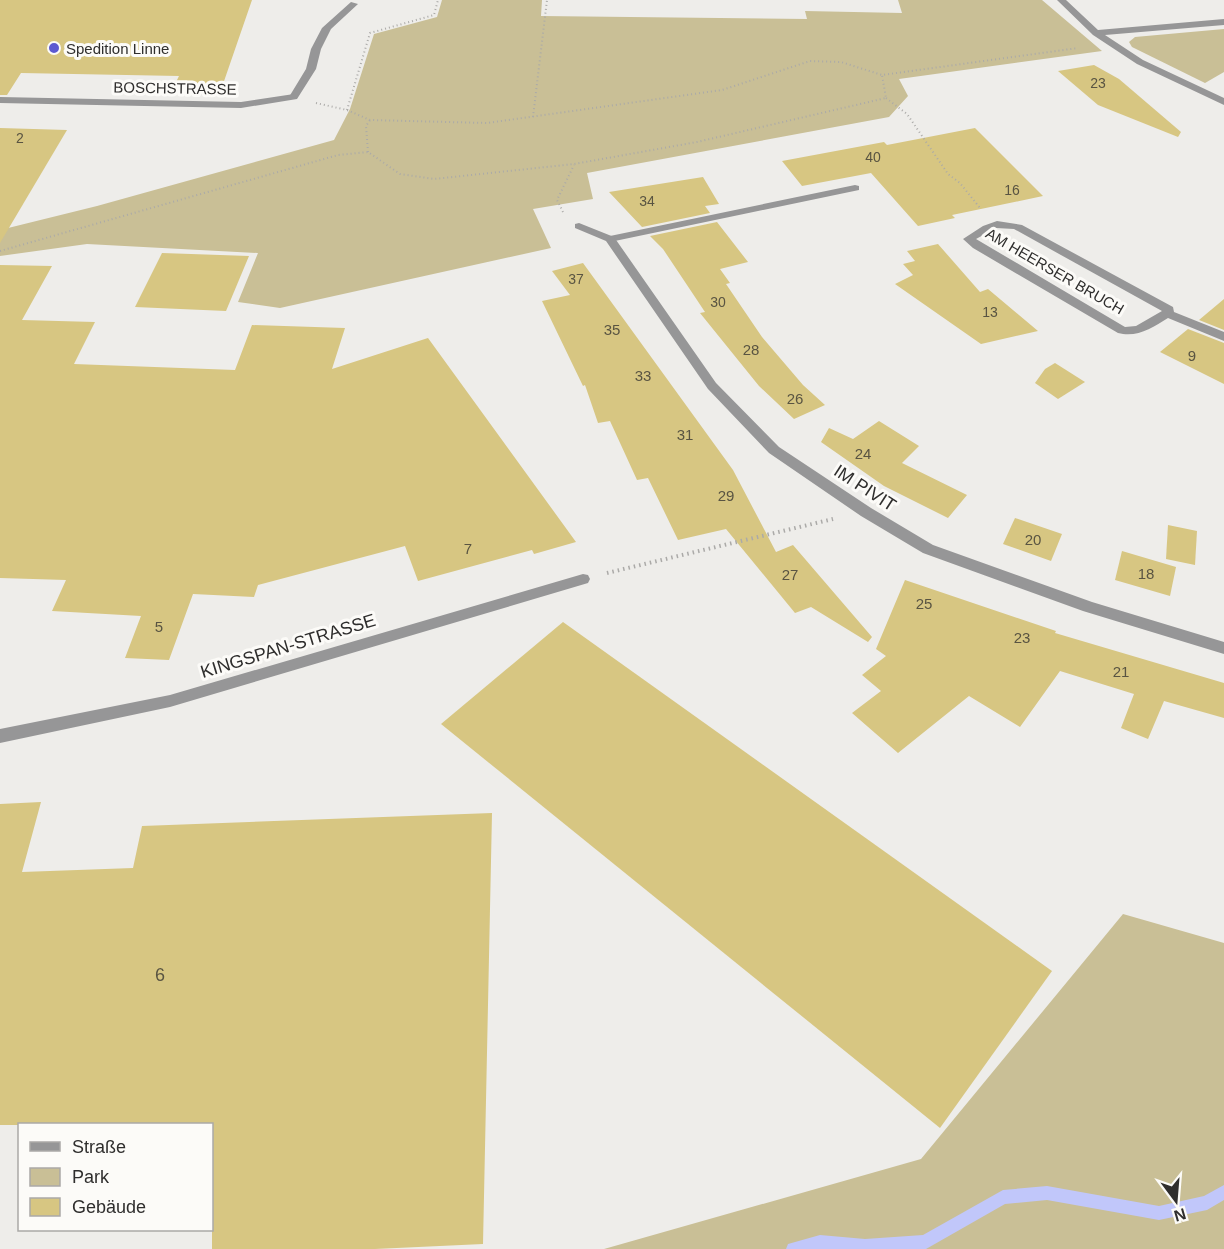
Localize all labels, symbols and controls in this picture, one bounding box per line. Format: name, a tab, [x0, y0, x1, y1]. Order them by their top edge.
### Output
place label: Spedition Linne	[66, 40, 169, 57]
marker: Spedition Linne	[47, 41, 61, 55]
house number: 23	[1090, 75, 1106, 91]
street label: BOSCHSTRASSE	[113, 78, 237, 98]
house number: 2	[16, 130, 24, 146]
house number: 40	[865, 149, 881, 165]
house number: 16	[1004, 182, 1020, 198]
house number: 34	[639, 193, 655, 209]
street label: AM HEERSER BRUCH	[983, 224, 1127, 318]
house number: 37	[568, 271, 584, 287]
house number: 30	[710, 294, 726, 310]
house number: 13	[982, 304, 998, 320]
house number: 35	[604, 321, 620, 338]
house number: 28	[743, 341, 759, 358]
house number: 9	[1188, 347, 1196, 364]
house number: 33	[635, 367, 651, 384]
house number: 26	[787, 390, 803, 407]
house number: 31	[677, 426, 693, 443]
house number: 24	[855, 445, 871, 462]
street label: IM PIVIT	[830, 461, 900, 515]
house number: 29	[718, 487, 734, 504]
house number: 20	[1025, 531, 1041, 548]
house number: 7	[464, 540, 472, 557]
house number: 18	[1138, 565, 1154, 582]
house number: 27	[782, 566, 798, 583]
house number: 25	[916, 595, 932, 612]
street label: KINGSPAN-STRASSE	[198, 610, 378, 682]
house number: 5	[155, 618, 163, 635]
house number: 23	[1014, 629, 1030, 646]
house number: 21	[1113, 663, 1129, 680]
house number: 6	[155, 965, 165, 985]
legend	[18, 1123, 213, 1231]
text: Straße	[72, 1137, 126, 1157]
text: Park	[72, 1167, 110, 1187]
north arrow	[1146, 1171, 1206, 1231]
text: Gebäude	[72, 1197, 146, 1217]
text: N	[1172, 1205, 1188, 1225]

